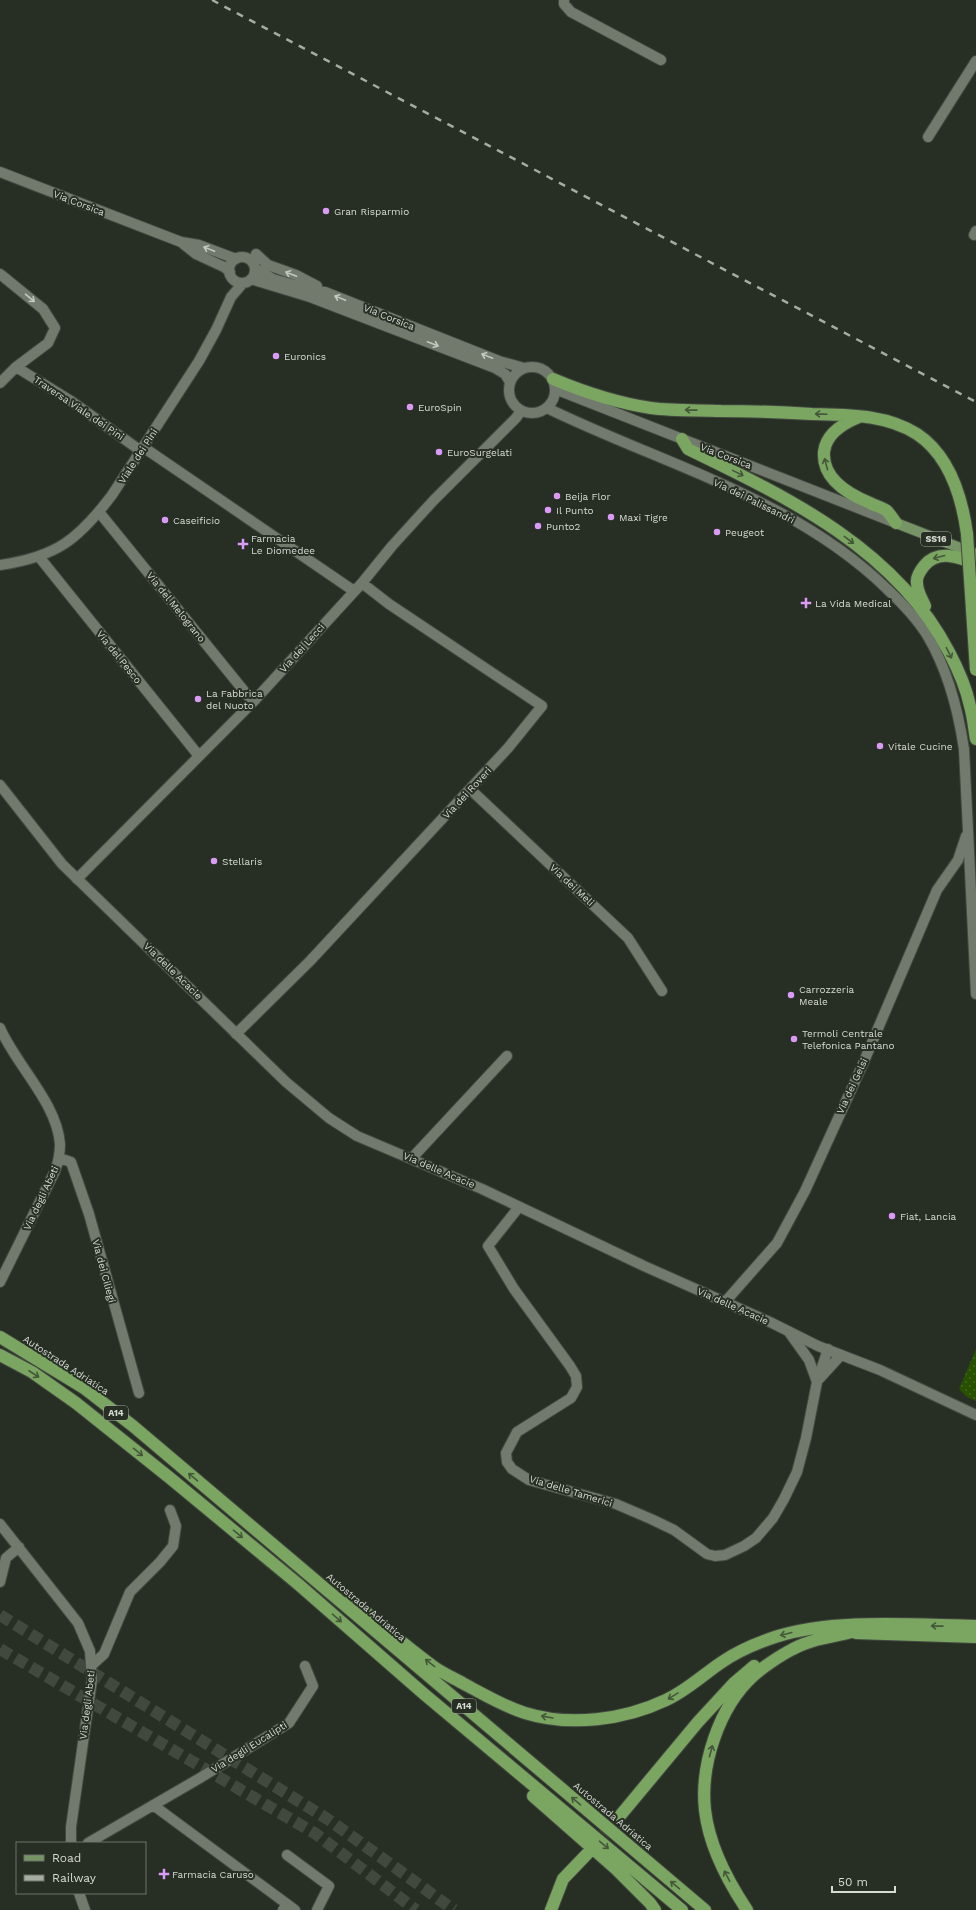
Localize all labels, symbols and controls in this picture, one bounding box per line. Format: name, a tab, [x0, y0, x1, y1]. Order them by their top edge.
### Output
street label: Via Corsica	[52, 188, 106, 218]
marker: Gran Risparmio	[321, 206, 331, 216]
place label: Gran Risparmio	[334, 206, 409, 217]
one-way arrow	[203, 245, 215, 252]
one-way arrow	[286, 269, 298, 277]
one-way arrow	[335, 293, 347, 301]
one-way arrow	[25, 294, 36, 303]
street label: Via Corsica	[362, 302, 416, 332]
one-way arrow	[426, 340, 438, 348]
marker: Euronics	[271, 351, 281, 361]
place label: Euronics	[284, 351, 326, 362]
one-way arrow	[481, 352, 493, 360]
street label: Traversa Viale dei Pini	[32, 374, 126, 442]
marker: EuroSpin	[405, 402, 415, 412]
place label: EuroSpin	[418, 402, 462, 413]
one-way arrow	[685, 406, 698, 414]
one-way arrow	[815, 410, 828, 418]
street label: Viale dei Pini	[116, 427, 160, 485]
street label: Via Corsica	[699, 441, 753, 471]
marker: EuroSurgelati	[434, 447, 444, 457]
place label: EuroSurgelati	[447, 447, 512, 458]
one-way arrow	[822, 458, 829, 471]
one-way arrow	[731, 470, 743, 477]
street label: Via dei Palissandri	[712, 477, 796, 525]
marker: Beija Flor	[552, 491, 562, 501]
place label: Beija Flor	[565, 491, 611, 502]
marker: Il Punto	[543, 505, 553, 515]
place label: Il Punto	[556, 505, 594, 516]
marker: Maxi Tigre	[606, 512, 616, 522]
place label: Maxi Tigre	[619, 512, 668, 523]
marker: Caseificio	[160, 515, 170, 525]
place label: Caseificio	[173, 515, 220, 526]
marker: Punto2	[533, 521, 543, 531]
place label: Punto2	[546, 521, 581, 532]
marker: Peugeot	[712, 527, 722, 537]
place label: Peugeot	[725, 527, 765, 538]
road number: SS16	[921, 532, 951, 546]
place label: Farmacia Le Diomedee	[251, 533, 315, 556]
one-way arrow	[843, 535, 854, 544]
marker: Farmacia Le Diomedee	[238, 539, 248, 549]
one-way arrow	[933, 554, 946, 561]
street label: Via del Melograno	[144, 570, 208, 644]
marker: La Vida Medical	[800, 597, 812, 609]
place label: La Vida Medical	[815, 598, 891, 609]
street label: Via dei Lecci	[277, 621, 327, 675]
street label: Via del Pesco	[94, 628, 144, 686]
one-way arrow	[946, 646, 953, 658]
place label: La Fabbrica del Nuoto	[206, 688, 263, 711]
marker: La Fabbrica del Nuoto	[193, 694, 203, 704]
marker: Vitale Cucine	[875, 741, 885, 751]
place label: Vitale Cucine	[888, 741, 953, 752]
street label: Via dei Roveri	[440, 765, 494, 821]
marker: Stellaris	[209, 856, 219, 866]
place label: Stellaris	[222, 856, 262, 867]
street label: Via dei Meli	[548, 862, 596, 908]
street label: Via delle Acacie	[142, 940, 205, 1002]
place label: Carrozzeria Meale	[799, 984, 855, 1007]
marker: Carrozzeria Meale	[786, 990, 796, 1000]
place label: Termoli Centrale Telefonica Pantano	[802, 1028, 895, 1051]
marker: Termoli Centrale Telefonica Pantano	[789, 1034, 799, 1044]
street label: Via dei Gelsi	[834, 1056, 870, 1116]
street label: Via delle Acacie	[402, 1150, 477, 1190]
street label: Via degli Abeti	[21, 1164, 61, 1232]
marker: Fiat, Lancia	[887, 1211, 897, 1221]
place label: Fiat, Lancia	[900, 1211, 957, 1222]
street label: Via dei Ciliegi	[90, 1238, 118, 1304]
street label: Via delle Acacie	[696, 1285, 770, 1327]
street label: Autostrada Adriatica	[21, 1333, 111, 1397]
one-way arrow	[28, 1370, 40, 1378]
road number: A14	[104, 1406, 128, 1420]
one-way arrow	[132, 1447, 143, 1456]
one-way arrow	[188, 1472, 198, 1482]
street label: Via delle Tamerici	[528, 1473, 614, 1509]
one-way arrow	[233, 1530, 244, 1539]
street label: Autostrada Adriatica	[324, 1571, 408, 1643]
one-way arrow	[332, 1614, 343, 1623]
one-way arrow	[931, 1622, 944, 1630]
one-way arrow	[780, 1631, 793, 1638]
one-way arrow	[424, 1659, 435, 1668]
street label: Via degli Abeti	[77, 1670, 97, 1740]
one-way arrow	[668, 1692, 679, 1700]
road number: A14	[452, 1699, 476, 1713]
one-way arrow	[541, 1713, 554, 1721]
street label: Via degli Eucalipti	[209, 1719, 289, 1775]
one-way arrow	[708, 1745, 715, 1758]
street label: Autostrada Adriatica	[571, 1780, 655, 1852]
one-way arrow	[571, 1796, 581, 1805]
one-way arrow	[599, 1840, 609, 1849]
legend	[16, 1842, 146, 1894]
text: Road	[52, 1851, 81, 1865]
scale bar	[832, 1868, 895, 1894]
marker: Farmacia Caruso	[159, 1869, 169, 1879]
place label: Farmacia Caruso	[172, 1869, 254, 1880]
text: Railway	[52, 1871, 97, 1885]
one-way arrow	[723, 1871, 730, 1883]
text: 50 m	[838, 1875, 868, 1889]
one-way arrow	[670, 1880, 681, 1889]

